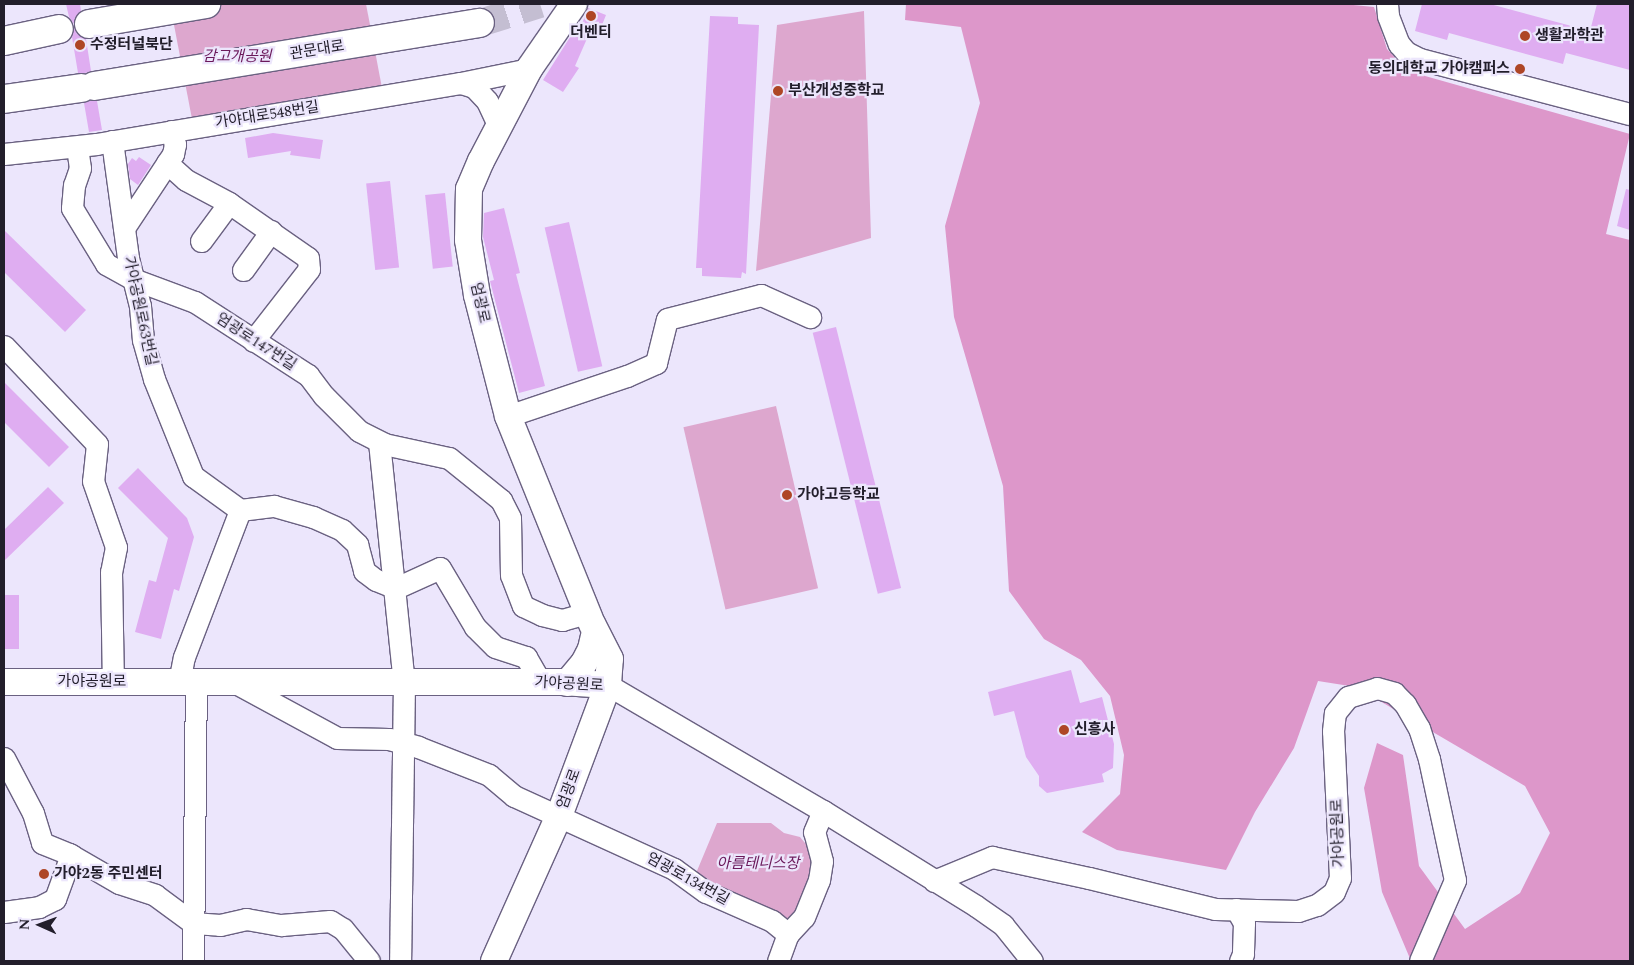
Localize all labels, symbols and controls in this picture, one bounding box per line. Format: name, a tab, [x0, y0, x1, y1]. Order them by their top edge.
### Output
marker: 더벤티	[585, 10, 597, 22]
place label: 더벤티	[570, 24, 612, 42]
place label: 생활과학관	[1535, 27, 1604, 45]
marker: 생활과학관	[1519, 30, 1531, 42]
place label: 수정터널북단	[90, 36, 173, 54]
street label: 관문대로	[288, 37, 346, 63]
marker: 수정터널북단	[74, 39, 86, 51]
park label: 감고개공원	[203, 48, 271, 66]
place label: 동의대학교 가야캠퍼스	[1368, 60, 1510, 78]
marker: 동의대학교 가야캠퍼스	[1514, 63, 1526, 75]
place label: 부산개성중학교	[788, 82, 885, 100]
marker: 부산개성중학교	[772, 85, 784, 97]
street label: 가야대로548번길	[214, 98, 320, 132]
street label: 가야공원로63번길	[120, 255, 160, 367]
street label: 엄광로	[467, 281, 493, 325]
street label: 엄광로147번길	[213, 310, 299, 374]
place label: 가야고등학교	[797, 486, 880, 504]
marker: 가야고등학교	[781, 489, 793, 501]
street label: 가야공원로	[58, 673, 126, 691]
street label: 가야공원로	[534, 673, 604, 695]
place label: 신흥사	[1074, 721, 1115, 739]
marker: 신흥사	[1058, 724, 1070, 736]
street label: 엄광로	[553, 766, 585, 812]
street label: 가야공원로	[1328, 798, 1348, 868]
street label: 엄광로134번길	[644, 849, 732, 909]
park label: 아름테니스장	[717, 855, 799, 873]
place label: 가야2동 주민센터	[54, 865, 163, 883]
marker: 가야2동 주민센터	[38, 868, 50, 880]
north arrow	[15, 900, 65, 950]
text: N	[14, 918, 35, 931]

